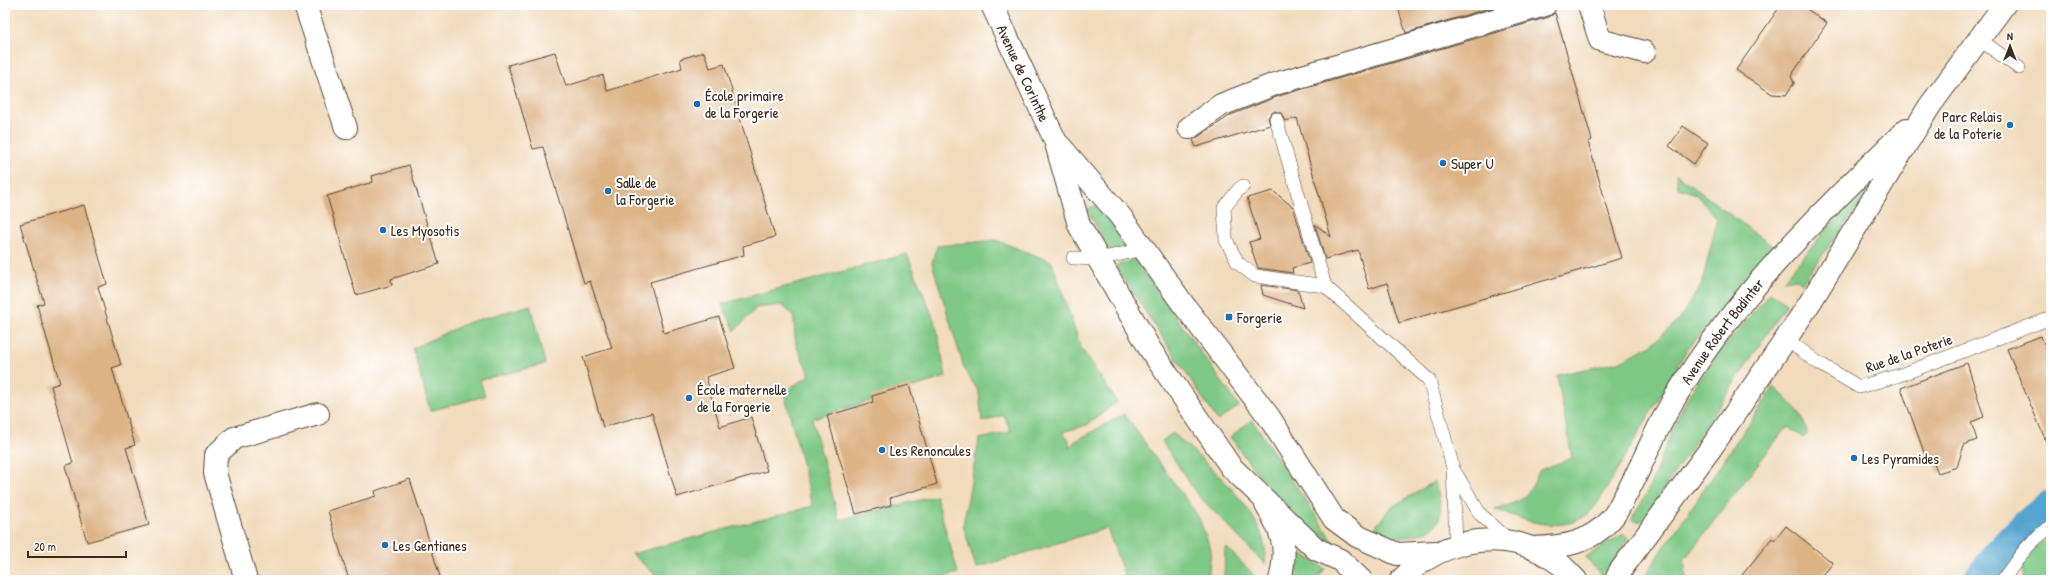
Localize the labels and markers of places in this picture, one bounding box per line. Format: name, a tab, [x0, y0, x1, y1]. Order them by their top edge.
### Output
place label: École primaire de la Forgerie	[705, 85, 784, 123]
marker: École primaire de la Forgerie	[692, 99, 702, 109]
place label: Parc Relais de la Poterie	[1934, 106, 2002, 144]
marker: Parc Relais de la Poterie	[2005, 120, 2015, 130]
place label: Super U	[1451, 153, 1494, 174]
marker: Super U	[1438, 158, 1448, 168]
place label: Salle de la Forgerie	[616, 172, 675, 210]
marker: Salle de la Forgerie	[603, 186, 613, 196]
place label: Les Myosotis	[391, 220, 459, 241]
marker: Les Myosotis	[378, 225, 388, 235]
place label: Forgerie	[1236, 307, 1282, 328]
marker: Forgerie	[1224, 312, 1234, 322]
place label: École maternelle de la Forgerie	[697, 379, 787, 417]
marker: École maternelle de la Forgerie	[684, 393, 694, 403]
place label: Les Renoncules	[890, 440, 971, 461]
marker: Les Renoncules	[877, 445, 887, 455]
place label: Les Pyramides	[1862, 448, 1939, 469]
marker: Les Pyramides	[1849, 453, 1859, 463]
place label: Les Gentianes	[393, 535, 467, 556]
marker: Les Gentianes	[380, 540, 390, 550]

